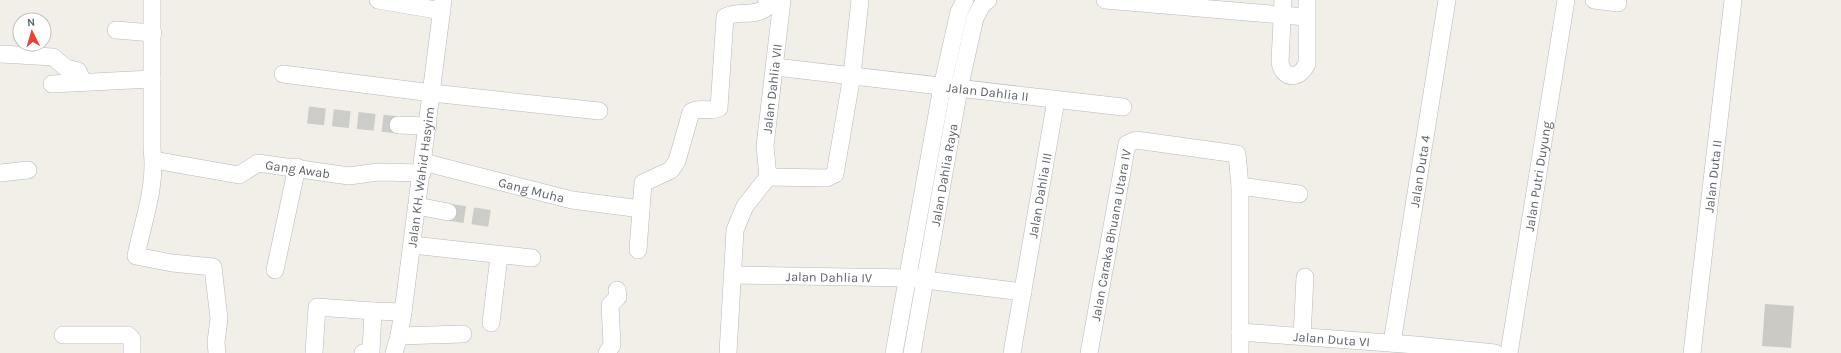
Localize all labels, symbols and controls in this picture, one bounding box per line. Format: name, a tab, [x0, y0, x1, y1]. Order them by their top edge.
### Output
north arrow	[12, 12, 52, 52]
text: N	[27, 16, 36, 29]
street label: Jalan Dahlia VII	[760, 43, 785, 134]
street label: Jalan Dahlia II	[946, 80, 1030, 104]
street label: Jalan KH. Wahid Hasyim	[404, 106, 437, 248]
street label: Jalan Putri Duyung	[1522, 120, 1554, 233]
street label: Jalan Dahlia Raya	[928, 122, 961, 227]
street label: Jalan Duta 4	[1407, 134, 1433, 209]
street label: Jalan Duta II	[1701, 139, 1725, 213]
street label: Jalan Caraka Bhuana Utara IV	[1088, 147, 1134, 322]
street label: Jalan Dahlia III	[1025, 152, 1055, 239]
street label: Gang Awab	[264, 157, 331, 181]
street label: Gang Muha	[497, 175, 566, 206]
street label: Jalan Dahlia IV	[786, 269, 873, 285]
street label: Jalan Duta VI	[1293, 329, 1371, 350]

